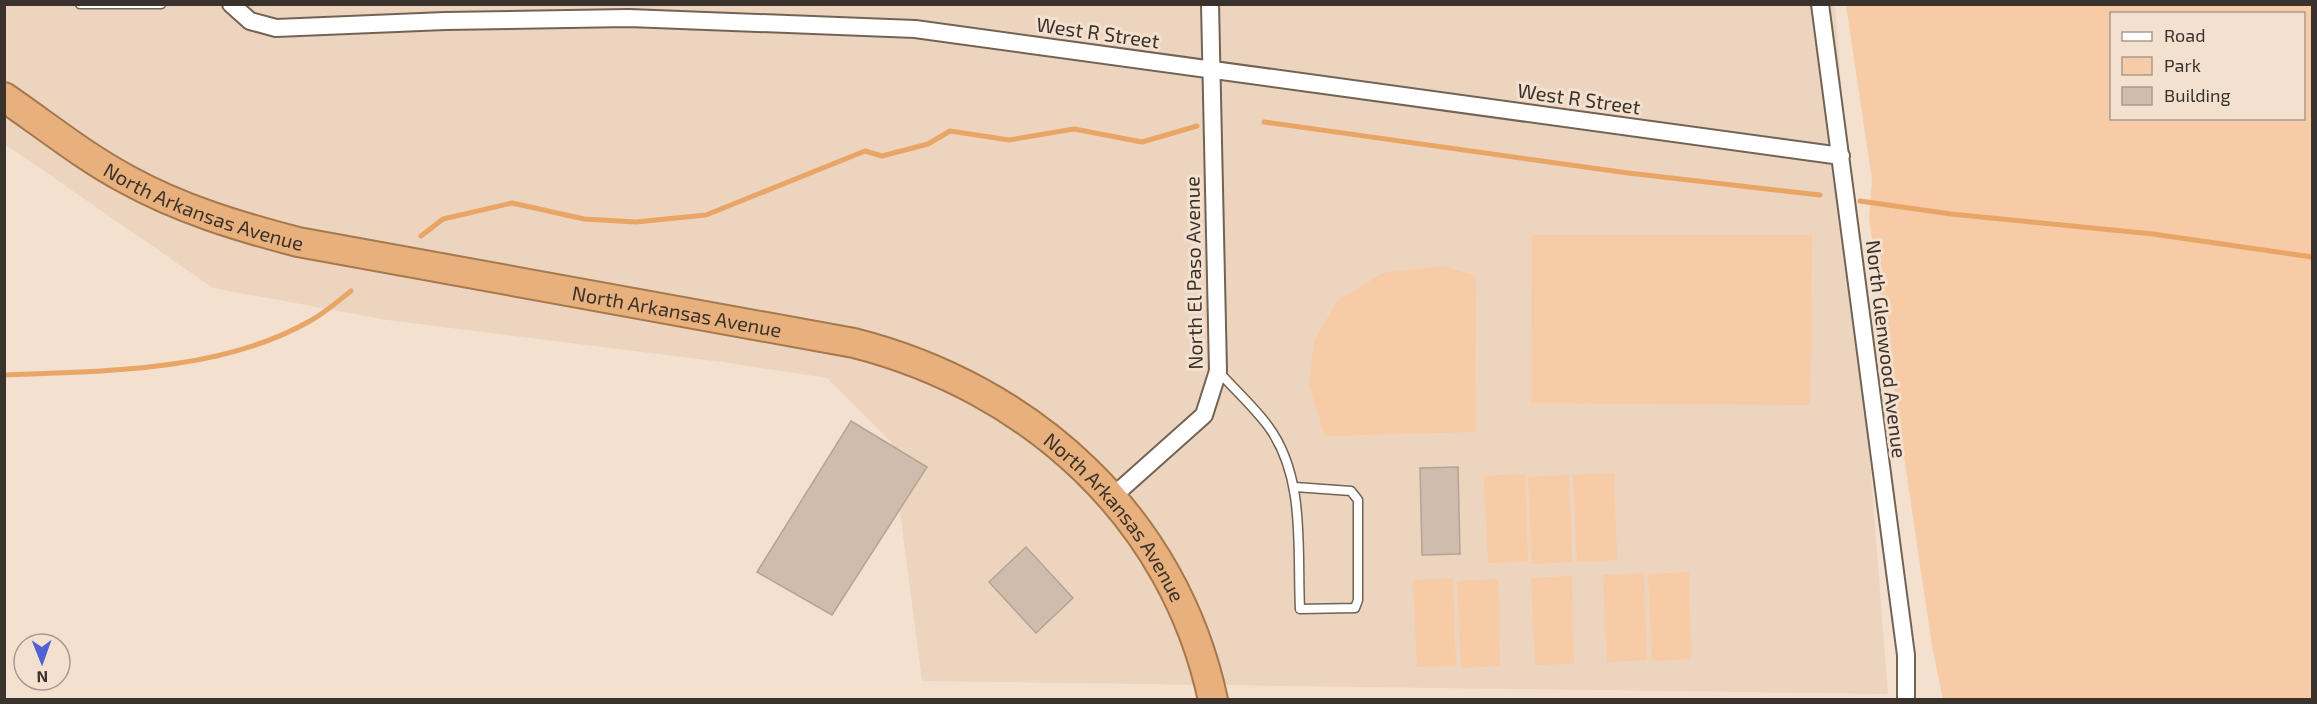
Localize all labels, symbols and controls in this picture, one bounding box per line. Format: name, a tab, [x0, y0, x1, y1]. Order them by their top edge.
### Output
street label: West R Street	[1035, 11, 1161, 53]
legend	[2110, 12, 2305, 120]
text: Road	[2164, 24, 2205, 46]
text: Park	[2164, 54, 2201, 76]
street label: West R Street	[1516, 77, 1642, 119]
text: Building	[2164, 84, 2231, 106]
street label: North Arkansas Avenue	[100, 157, 306, 255]
street label: North El Paso Avenue	[1179, 176, 1207, 370]
street label: North Glenwood Avenue	[1862, 239, 1912, 459]
street label: North Arkansas Avenue	[570, 280, 784, 342]
street label: North Arkansas Avenue	[1040, 427, 1190, 606]
north arrow	[12, 632, 72, 692]
text: N	[36, 668, 48, 687]

